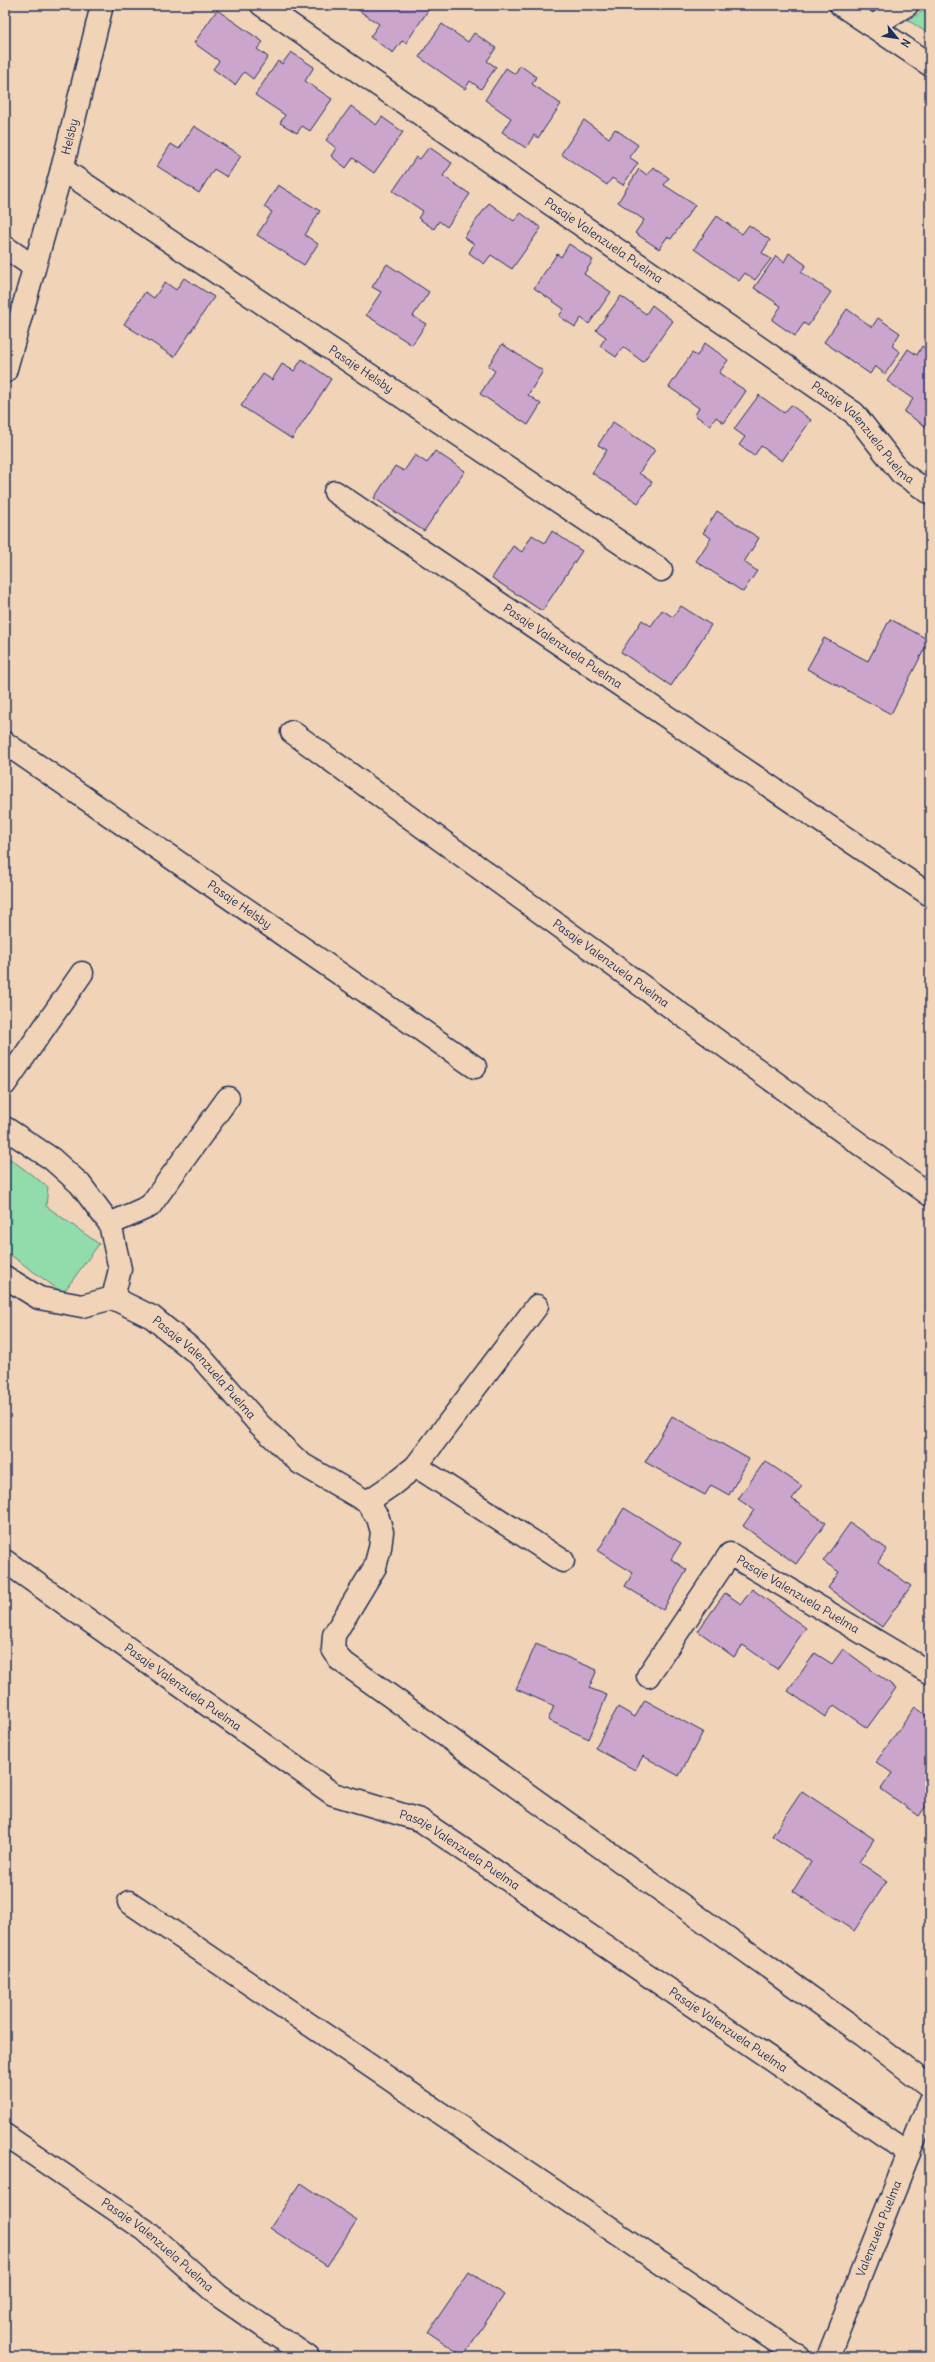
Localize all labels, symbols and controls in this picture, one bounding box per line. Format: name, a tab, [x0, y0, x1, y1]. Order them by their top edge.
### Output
north arrow	[877, 18, 917, 58]
text: N	[898, 36, 914, 50]
street label: Helsby	[58, 117, 81, 156]
street label: Pasaje Valenzuela Puelma	[542, 194, 666, 286]
street label: Pasaje Helsby	[326, 342, 397, 396]
street label: Pasaje Valenzuela Puelma	[809, 378, 917, 487]
street label: Pasaje Valenzuela Puelma	[501, 600, 625, 691]
street label: Pasaje Helsby	[205, 877, 275, 932]
street label: Pasaje Valenzuela Puelma	[550, 916, 673, 1010]
street label: Pasaje Valenzuela Puelma	[150, 1312, 259, 1422]
street label: Pasaje Valenzuela Puelma	[734, 1552, 862, 1636]
street label: Pasaje Valenzuela Puelma	[121, 1640, 245, 1734]
street label: Pasaje Valenzuela Puelma	[398, 1806, 523, 1893]
street label: Pasaje Valenzuela Puelma	[666, 1984, 791, 2075]
street label: Valenzuela Puelma	[853, 2178, 904, 2279]
street label: Pasaje Valenzuela Puelma	[99, 2195, 217, 2295]

